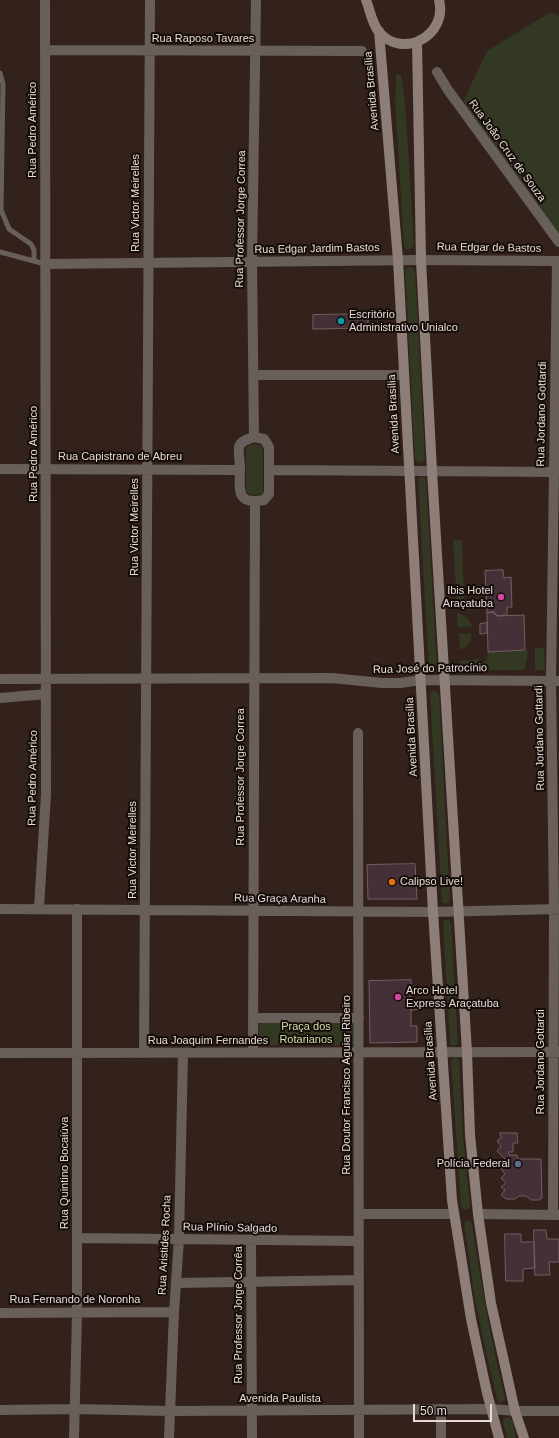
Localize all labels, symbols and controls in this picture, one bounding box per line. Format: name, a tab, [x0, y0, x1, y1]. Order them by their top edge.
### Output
street label: Rua Raposo Tavares	[152, 32, 254, 46]
street label: Avenida Brasília	[362, 51, 382, 131]
street label: Rua Pedro Américo	[26, 82, 40, 178]
street label: Rua João Cruz de Souza	[466, 97, 548, 205]
street label: Rua Professor Jorge Correa	[233, 150, 249, 288]
street label: Rua Victor Meirelles	[129, 154, 143, 252]
street label: Rua Edgar de Bastos	[437, 240, 541, 256]
street label: Rua Edgar Jardim Bastos	[254, 241, 380, 257]
place label: Escritório Administrativo Unialco	[349, 308, 458, 334]
marker: Escritório Administrativo Unialco	[336, 316, 346, 326]
street label: Rua Jordano Gottardi	[534, 361, 550, 467]
street label: Avenida Brasília	[385, 374, 403, 454]
street label: Rua Pedro Américo	[27, 406, 41, 502]
street label: Rua Capistrano de Abreu	[58, 450, 182, 464]
street label: Rua Victor Meirelles	[128, 478, 142, 576]
place label: Ibis Hotel Araçatuba	[443, 584, 493, 610]
marker: Ibis Hotel Araçatuba	[496, 592, 506, 602]
street label: Rua José do Patrocínio	[373, 661, 487, 677]
street label: Rua Jordano Gottardi	[532, 685, 548, 791]
street label: Avenida Brasília	[403, 697, 421, 777]
street label: Rua Professor Jorge Correa	[234, 708, 248, 846]
street label: Rua Pedro Américo	[26, 730, 40, 826]
street label: Rua Victor Meirelles	[126, 801, 140, 899]
place label: Calipso Live!	[400, 875, 463, 889]
marker: Calipso Live!	[387, 877, 397, 887]
street label: Rua Graça Aranha	[234, 892, 326, 906]
place label: Arco Hotel Express Araçatuba	[406, 984, 499, 1010]
marker: Arco Hotel Express Araçatuba	[393, 992, 403, 1002]
street label: Rua Doutor Francisco Aguiar Ribeiro	[340, 995, 354, 1175]
street label: Rua Jordano Gottardi	[534, 1009, 548, 1115]
park label: Praça dos Rotarianos	[279, 1020, 333, 1046]
street label: Avenida Brasília	[422, 1021, 440, 1101]
street label: Rua Joaquim Fernandes	[148, 1034, 268, 1048]
street label: Rua Quintino Bocaiúva	[58, 1117, 72, 1229]
place label: Polícia Federal	[437, 1157, 510, 1171]
marker: Polícia Federal	[513, 1159, 523, 1169]
street label: Rua Aristides Rocha	[156, 1195, 174, 1295]
street label: Rua Plínio Salgado	[183, 1221, 277, 1235]
street label: Rua Professor Jorge Corrêa	[232, 1246, 246, 1384]
street label: Rua Fernando de Noronha	[10, 1293, 140, 1307]
street label: Avenida Paulista	[239, 1392, 321, 1406]
scale bar	[415, 1396, 494, 1422]
text: 50 m	[420, 1404, 447, 1418]

